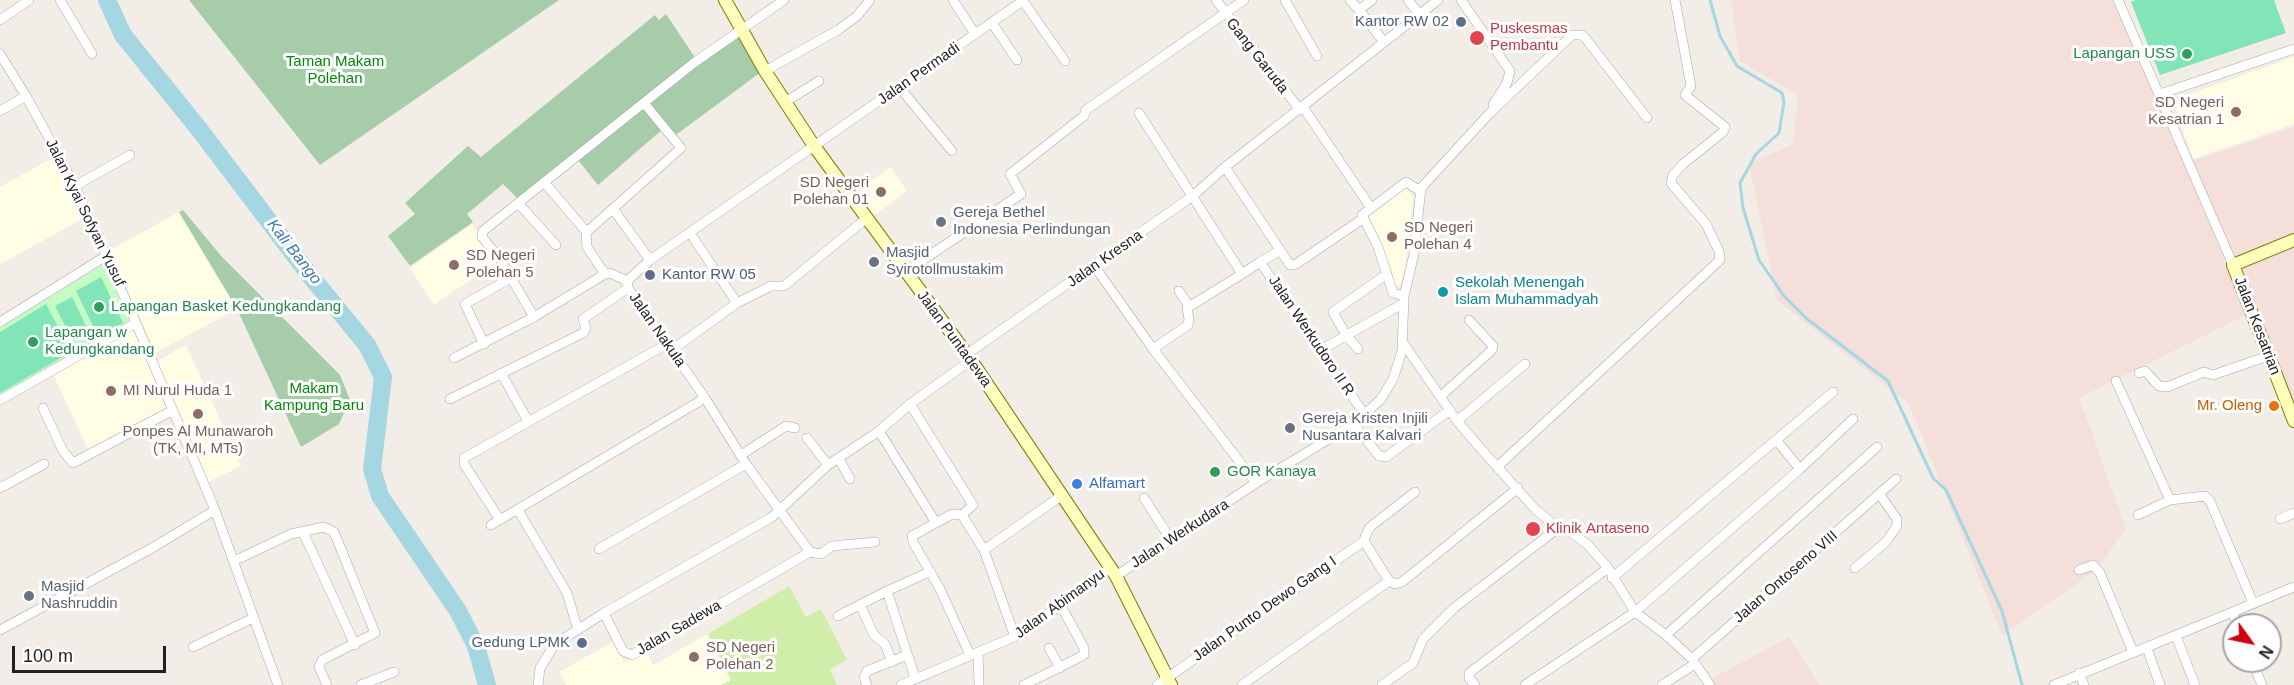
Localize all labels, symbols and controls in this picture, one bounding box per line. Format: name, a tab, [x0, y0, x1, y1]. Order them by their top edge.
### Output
place label: Kantor RW 02	[1355, 13, 1449, 31]
street label: Gang Garuda	[1222, 15, 1292, 97]
marker: Kantor RW 02	[1454, 15, 1468, 29]
place label: Puskesmas Pembantu	[1490, 20, 1568, 55]
marker: Puskesmas Pembantu	[1468, 29, 1486, 47]
street label: Jalan Permadi	[875, 39, 963, 109]
place label: Lapangan USS	[2073, 45, 2175, 63]
marker: Lapangan USS	[2180, 47, 2194, 61]
park label: Taman Makam Polehan	[286, 53, 384, 88]
place label: SD Negeri Kesatrian 1	[2148, 94, 2224, 129]
marker: SD Negeri Kesatrian 1	[2229, 105, 2243, 119]
street label: Jalan Kyai Sofyan Yusuf	[41, 136, 129, 290]
place label: SD Negeri Polehan 01	[793, 174, 869, 209]
marker: SD Negeri Polehan 01	[874, 185, 888, 199]
place label: Gereja Bethel Indonesia Perlindungan	[953, 204, 1111, 239]
marker: Gereja Bethel Indonesia Perlindungan	[934, 215, 948, 229]
water label: Kali Bango	[263, 216, 325, 288]
place label: SD Negeri Polehan 4	[1404, 219, 1473, 254]
street label: Jalan Kresna	[1064, 227, 1146, 291]
marker: SD Negeri Polehan 4	[1385, 230, 1399, 244]
place label: Masjid Syirotollmustakim	[886, 244, 1004, 279]
place label: SD Negeri Polehan 5	[466, 247, 535, 282]
marker: Masjid Syirotollmustakim	[867, 255, 881, 269]
marker: SD Negeri Polehan 5	[447, 258, 461, 272]
place label: Kantor RW 05	[662, 266, 756, 284]
marker: Kantor RW 05	[643, 268, 657, 282]
street label: Jalan Werkudoro II R	[1264, 273, 1358, 399]
place label: Sekolah Menengah Islam Muhammadyah	[1455, 274, 1598, 309]
street label: Jalan Kesatrian	[2230, 275, 2284, 377]
marker: Sekolah Menengah Islam Muhammadyah	[1436, 285, 1450, 299]
street label: Jalan Puntadewa	[913, 287, 995, 391]
street label: Jalan Nakula	[625, 289, 689, 371]
place label: Lapangan Basket Kedungkandang	[111, 298, 341, 316]
marker: Lapangan Basket Kedungkandang	[92, 300, 106, 314]
place label: Lapangan w Kedungkandang	[45, 324, 154, 359]
marker: Lapangan w Kedungkandang	[26, 335, 40, 349]
park label: Makam Kampung Baru	[264, 380, 364, 415]
place label: MI Nurul Huda 1	[123, 382, 232, 400]
marker: MI Nurul Huda 1	[104, 384, 118, 398]
place label: Mr. Oleng	[2197, 397, 2262, 415]
marker: Mr. Oleng	[2267, 399, 2281, 413]
marker: Ponpes Al Munawaroh (TK, MI, MTs)	[191, 407, 205, 421]
place label: Gereja Kristen Injili Nusantara Kalvari	[1302, 410, 1428, 445]
marker: Gereja Kristen Injili Nusantara Kalvari	[1283, 421, 1297, 435]
place label: Ponpes Al Munawaroh (TK, MI, MTs)	[123, 423, 273, 458]
place label: GOR Kanaya	[1227, 463, 1316, 481]
marker: GOR Kanaya	[1208, 465, 1222, 479]
place label: Alfamart	[1089, 475, 1145, 493]
marker: Alfamart	[1070, 477, 1084, 491]
street label: Jalan Werkudara	[1128, 496, 1232, 572]
marker: Klinik Antaseno	[1524, 520, 1542, 538]
place label: Klinik Antaseno	[1546, 520, 1649, 538]
street label: Jalan Ontoseno VIII	[1730, 527, 1842, 627]
street label: Jalan Punto Dewo Gang I	[1190, 553, 1340, 665]
street label: Jalan Abimanyu	[1012, 565, 1108, 643]
place label: Masjid Nashruddin	[41, 578, 118, 613]
marker: Masjid Nashruddin	[22, 589, 36, 603]
street label: Jalan Sadewa	[634, 597, 724, 659]
north arrow	[2222, 613, 2282, 673]
scale bar	[15, 634, 170, 672]
place label: Gedung LPMK	[472, 634, 570, 652]
marker: Gedung LPMK	[575, 636, 589, 650]
place label: SD Negeri Polehan 2	[706, 639, 775, 674]
text: N	[2256, 643, 2276, 661]
text: 100 m	[23, 646, 73, 666]
marker: SD Negeri Polehan 2	[687, 650, 701, 664]

